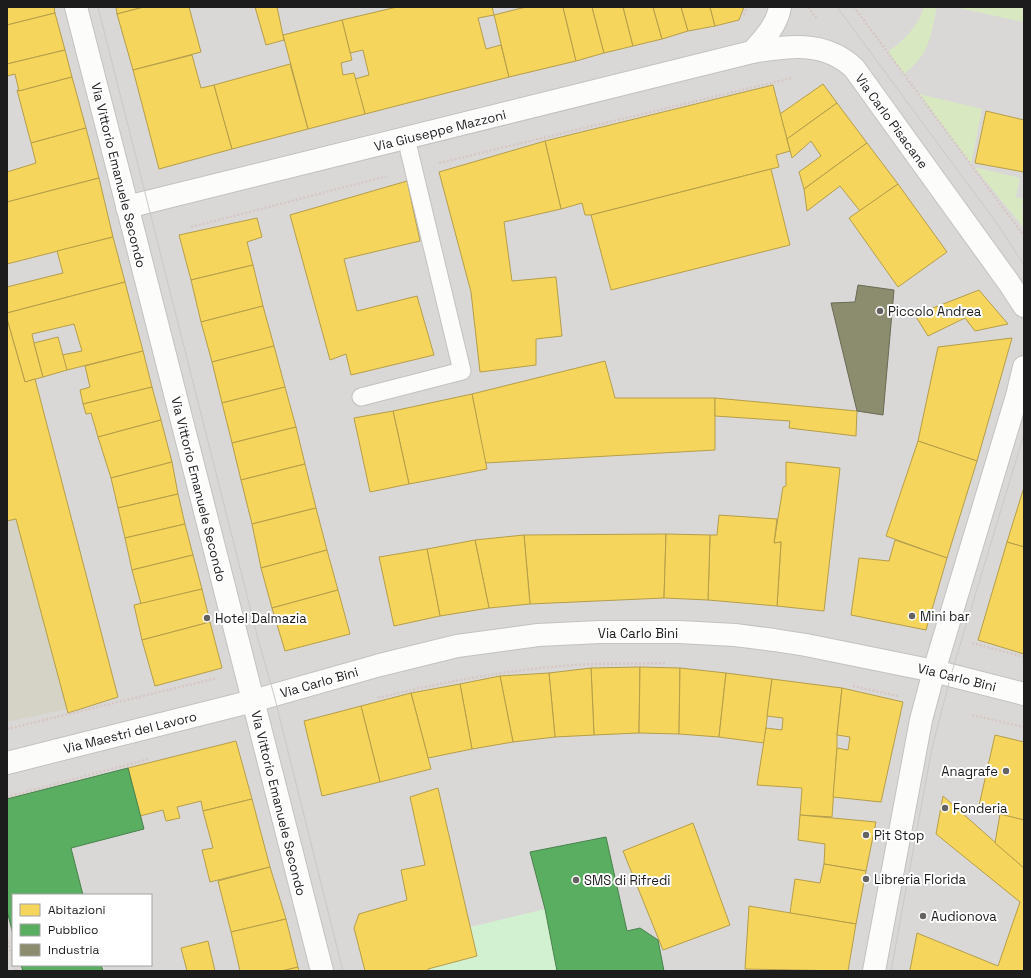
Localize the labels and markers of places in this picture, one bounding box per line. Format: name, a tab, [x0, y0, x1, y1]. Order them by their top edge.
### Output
place label: Piccolo Andrea	[888, 303, 982, 320]
marker: Piccolo Andrea	[875, 306, 885, 316]
place label: Mini bar	[920, 608, 970, 625]
place label: Hotel Dalmazia	[215, 610, 307, 627]
marker: Mini bar	[907, 611, 917, 621]
marker: Hotel Dalmazia	[202, 613, 212, 623]
place label: Anagrafe	[941, 763, 998, 780]
marker: Anagrafe	[1001, 766, 1011, 776]
place label: Fonderia	[953, 800, 1008, 817]
marker: Fonderia	[940, 803, 950, 813]
place label: Pit Stop	[874, 827, 924, 844]
marker: Pit Stop	[861, 830, 871, 840]
place label: Libreria Florida	[874, 871, 967, 888]
place label: SMS di Rifredi	[584, 872, 670, 889]
marker: Libreria Florida	[861, 874, 871, 884]
marker: SMS di Rifredi	[571, 875, 581, 885]
place label: Audionova	[931, 908, 997, 925]
marker: Audionova	[918, 911, 928, 921]

